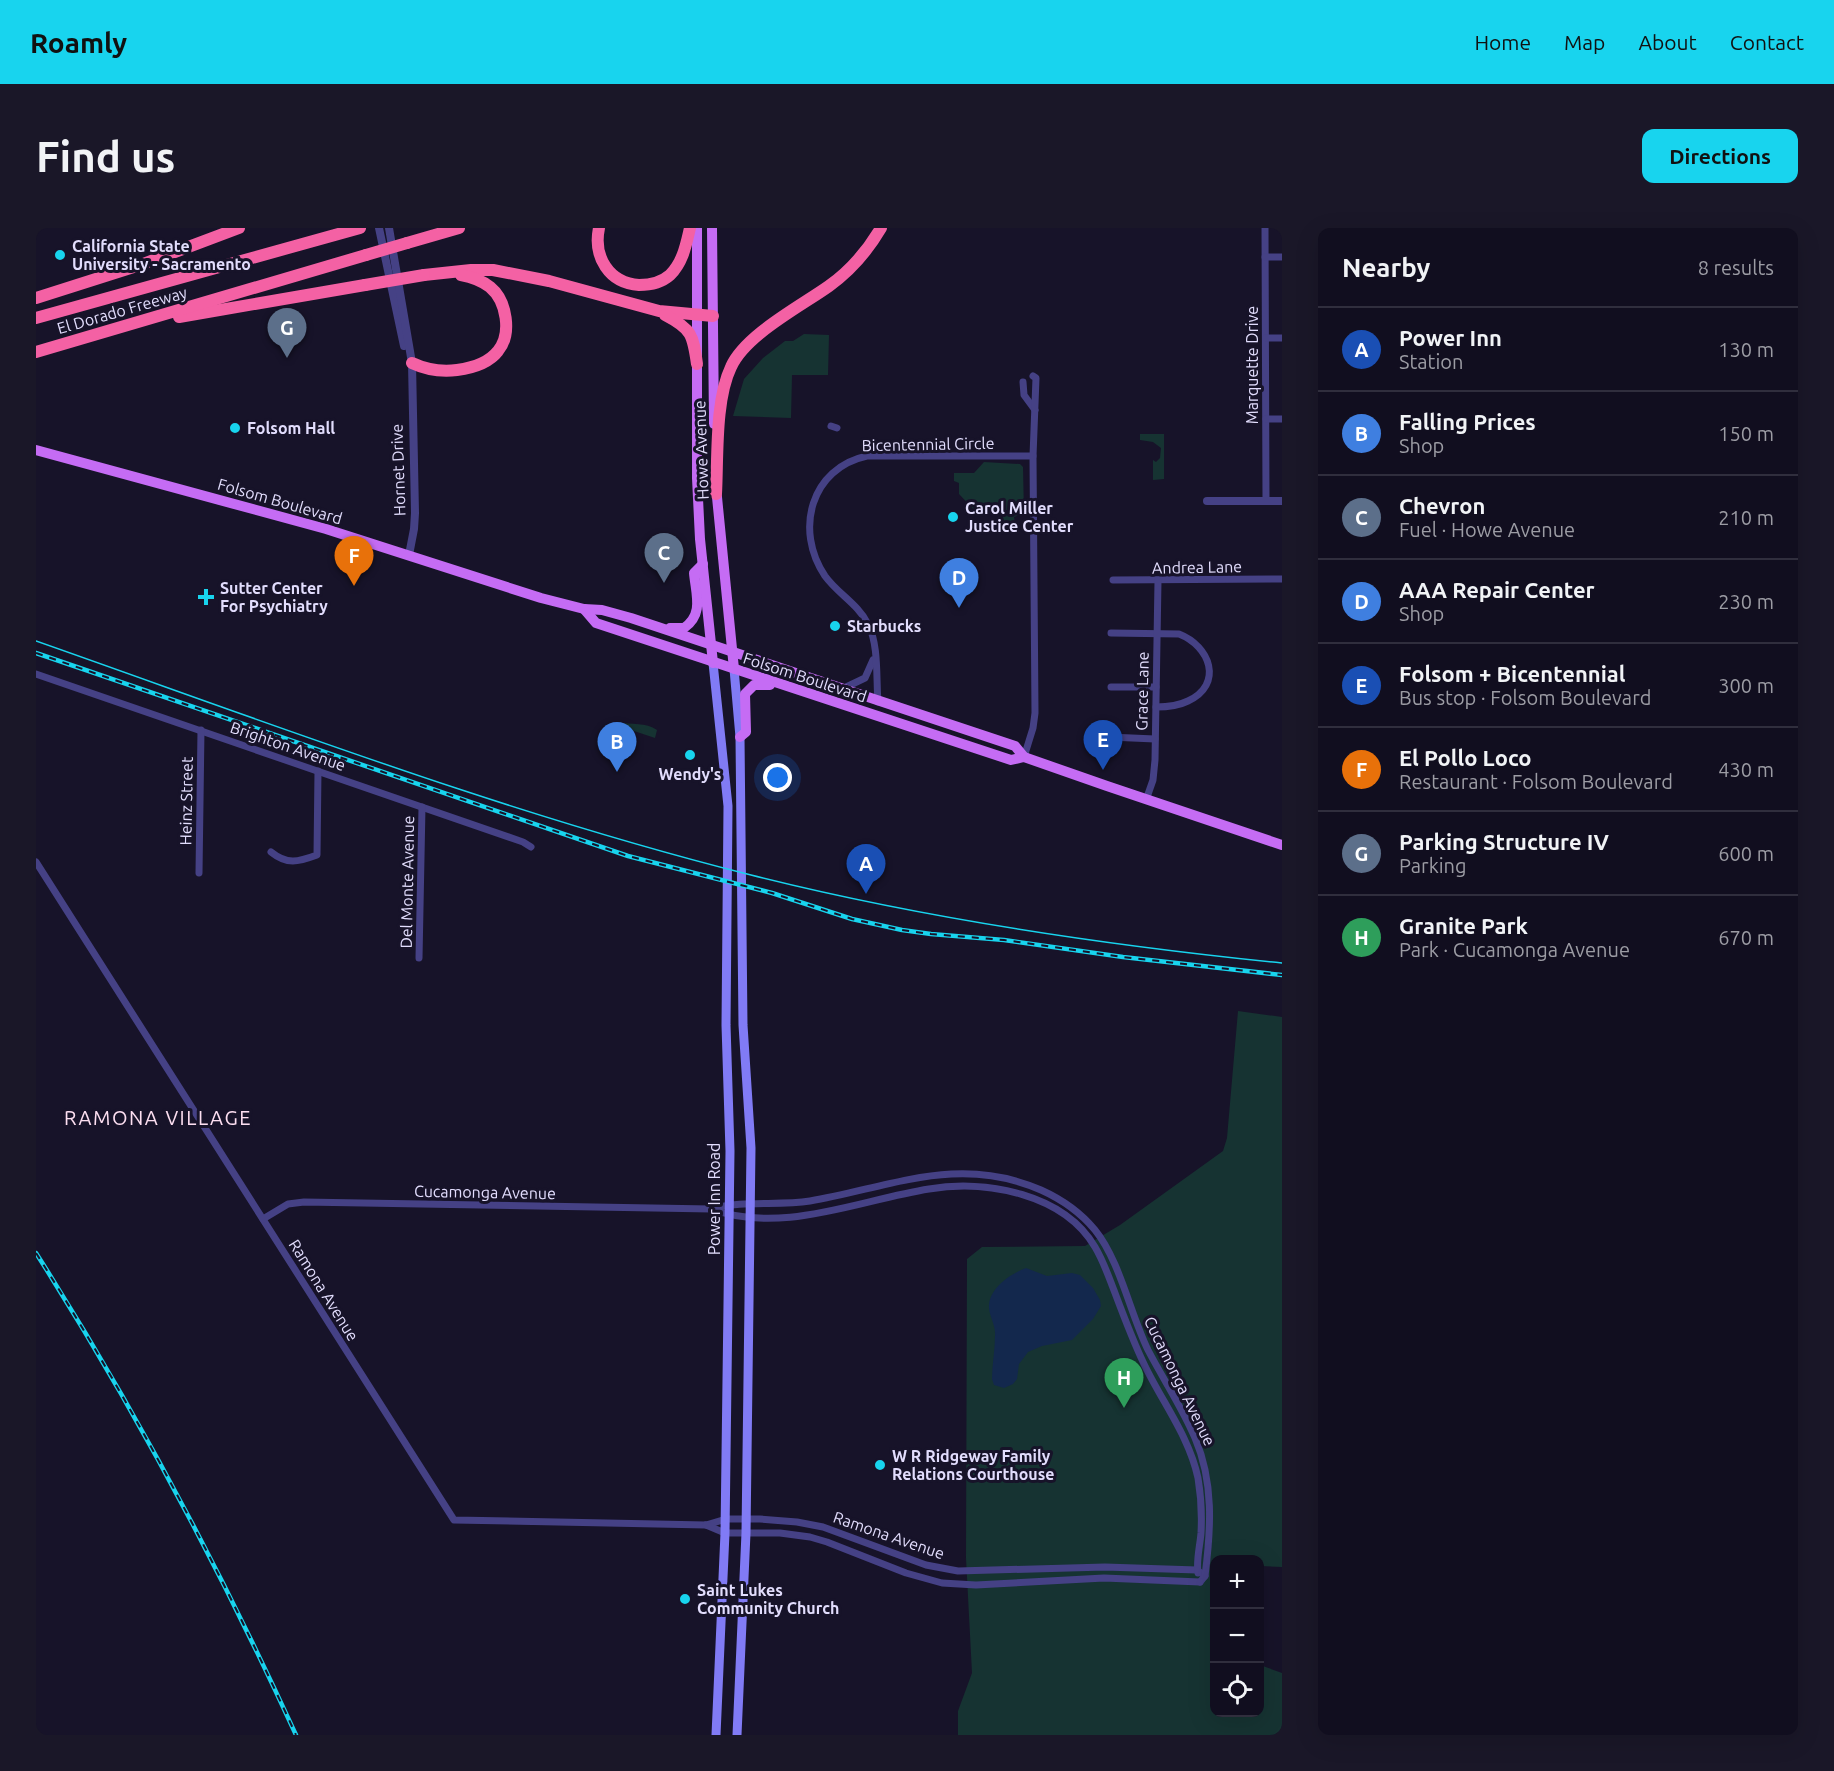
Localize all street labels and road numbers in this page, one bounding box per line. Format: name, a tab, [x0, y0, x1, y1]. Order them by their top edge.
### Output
street label: El Dorado Freeway	[55, 283, 189, 337]
street label: Marquette Drive	[1243, 306, 1261, 424]
street label: Howe Avenue	[690, 400, 712, 500]
street label: Hornet Drive	[387, 424, 409, 516]
street label: Bicentennial Circle	[861, 434, 995, 454]
street label: Folsom Boulevard	[216, 475, 344, 527]
street label: Andrea Lane	[1152, 557, 1242, 577]
street label: Folsom Boulevard	[741, 649, 869, 705]
street label: Grace Lane	[1132, 651, 1152, 731]
street label: Brighton Avenue	[228, 718, 348, 774]
street label: Heinz Street	[176, 756, 196, 846]
street label: Del Monte Avenue	[397, 815, 417, 949]
street label: Power Inn Road	[705, 1143, 723, 1255]
street label: Cucamonga Avenue	[414, 1182, 556, 1202]
street label: Ramona Avenue	[286, 1236, 362, 1344]
street label: Cucamonga Avenue	[1141, 1313, 1219, 1449]
street label: Ramona Avenue	[831, 1508, 947, 1562]

